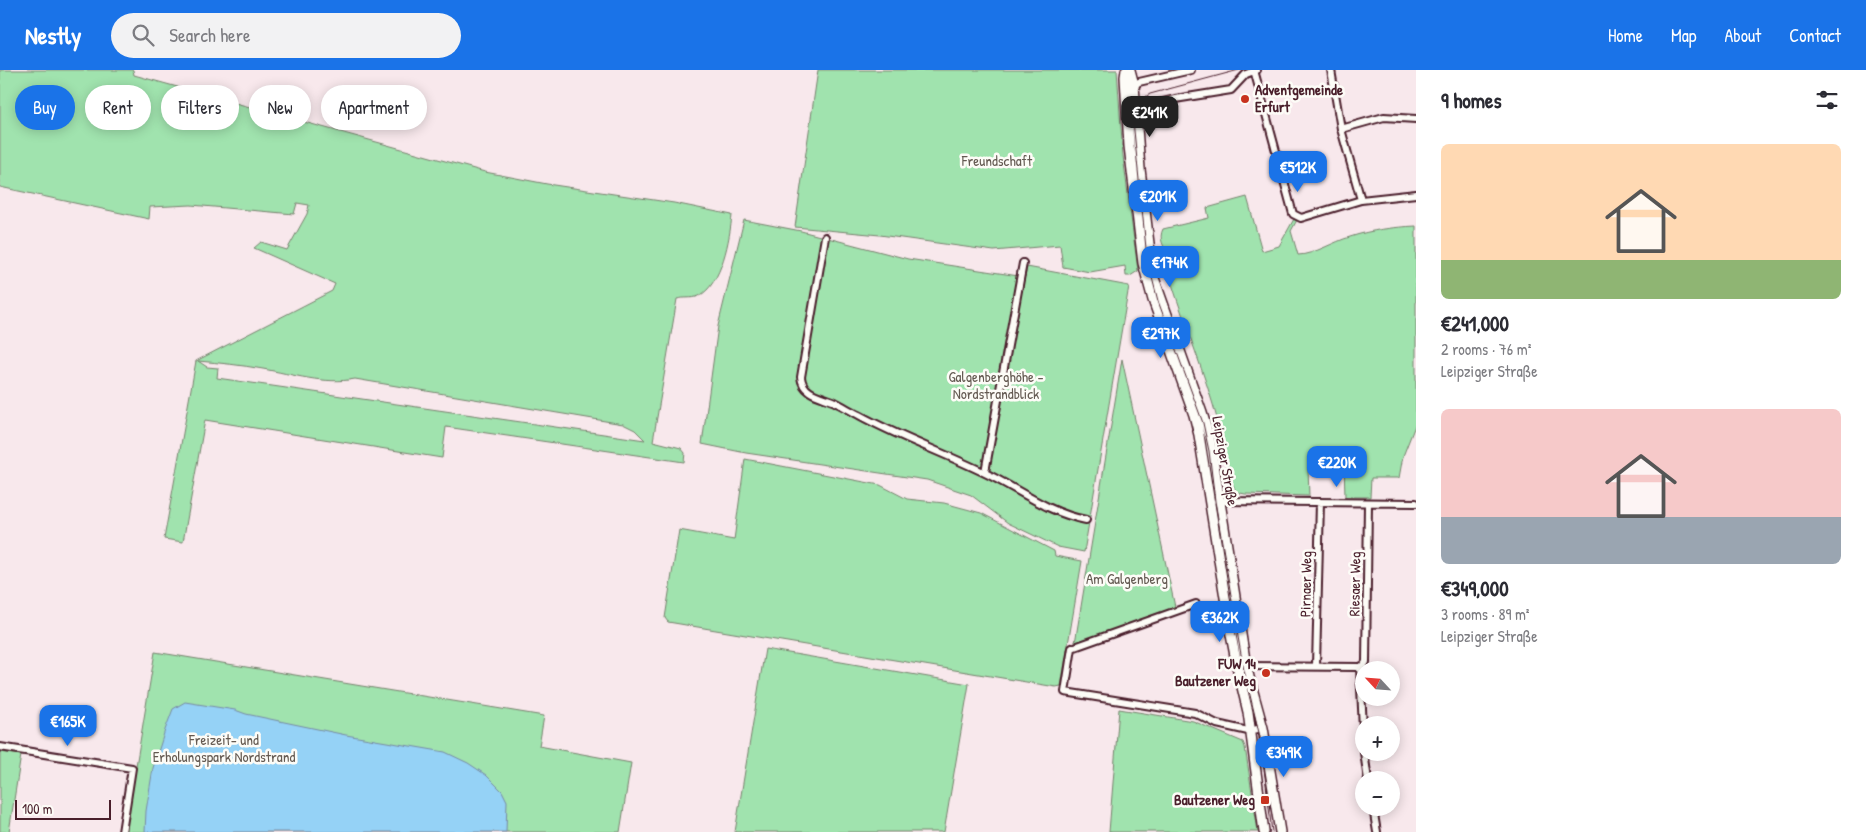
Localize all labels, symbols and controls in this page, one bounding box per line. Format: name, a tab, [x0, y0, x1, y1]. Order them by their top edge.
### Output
search box	[111, 13, 461, 58]
text: Nestly	[25, 19, 81, 51]
icon: search	[129, 21, 157, 49]
text: Search here	[169, 22, 251, 48]
text: Home	[1608, 23, 1643, 48]
text: Map	[1671, 23, 1696, 48]
text: About	[1724, 23, 1761, 48]
text: Contact	[1789, 23, 1841, 48]
place label: Adventgemeinde Erfurt	[1255, 79, 1343, 117]
chip: Buy	[15, 85, 75, 130]
chip: Rent	[85, 85, 151, 130]
chip: Filters	[161, 85, 239, 130]
chip: New	[249, 85, 311, 130]
chip: Apartment	[321, 85, 427, 130]
text: 9 homes	[1441, 86, 1502, 115]
icon: filters	[1813, 86, 1841, 114]
marker: Adventgemeinde Erfurt	[1239, 93, 1251, 105]
pin: €241K	[1115, 96, 1185, 138]
text: €241K	[1132, 101, 1168, 123]
park label: Freundschaft	[961, 150, 1033, 171]
pin: €512K	[1263, 150, 1333, 193]
text: €512K	[1280, 156, 1316, 178]
icon: home	[1596, 176, 1686, 266]
pin: €201K	[1123, 180, 1193, 222]
text: €201K	[1140, 185, 1176, 207]
pin: €174K	[1135, 246, 1205, 288]
text: €174K	[1152, 251, 1188, 273]
text: €241,000	[1441, 309, 1509, 338]
pin: €297K	[1126, 316, 1196, 359]
text: €297K	[1142, 322, 1180, 344]
text: 2 rooms · 76 m²	[1441, 338, 1531, 360]
text: Leipziger Straße	[1441, 360, 1538, 382]
park label: Galgenberghöhe - Nordstrandblick	[948, 366, 1044, 404]
street label: Leipziger Straße	[1207, 414, 1244, 507]
icon: home	[1596, 441, 1686, 531]
pin: €220K	[1302, 446, 1372, 488]
text: €220K	[1318, 451, 1356, 473]
street label: Pirnaer Weg	[1294, 550, 1317, 617]
street label: Riesaer Weg	[1343, 551, 1366, 617]
park label: Am Galgenberg	[1086, 568, 1168, 589]
text: €349,000	[1441, 574, 1509, 603]
pin: €362K	[1185, 600, 1255, 643]
text: 3 rooms · 89 m²	[1441, 603, 1530, 625]
text: €362K	[1201, 606, 1239, 628]
text: Leipziger Straße	[1441, 625, 1538, 647]
place label: FUW 14 Bautzener Weg	[1175, 653, 1256, 692]
north arrow	[1355, 661, 1400, 706]
map controls	[1355, 661, 1400, 816]
marker: FUW 14 Bautzener Weg	[1260, 667, 1272, 679]
pin: €165K	[33, 704, 103, 747]
text: €165K	[50, 710, 86, 732]
button: +	[1355, 716, 1400, 761]
park label: Freizeit- und Erholungspark Nordstrand	[153, 729, 295, 767]
pin: €349K	[1249, 736, 1319, 778]
text: €349K	[1266, 741, 1302, 763]
button: −	[1355, 771, 1400, 816]
place label: Bautzener Weg	[1174, 789, 1255, 811]
marker: Bautzener Weg	[1259, 794, 1271, 806]
scale bar	[15, 797, 111, 820]
text: 100 m	[22, 799, 52, 818]

